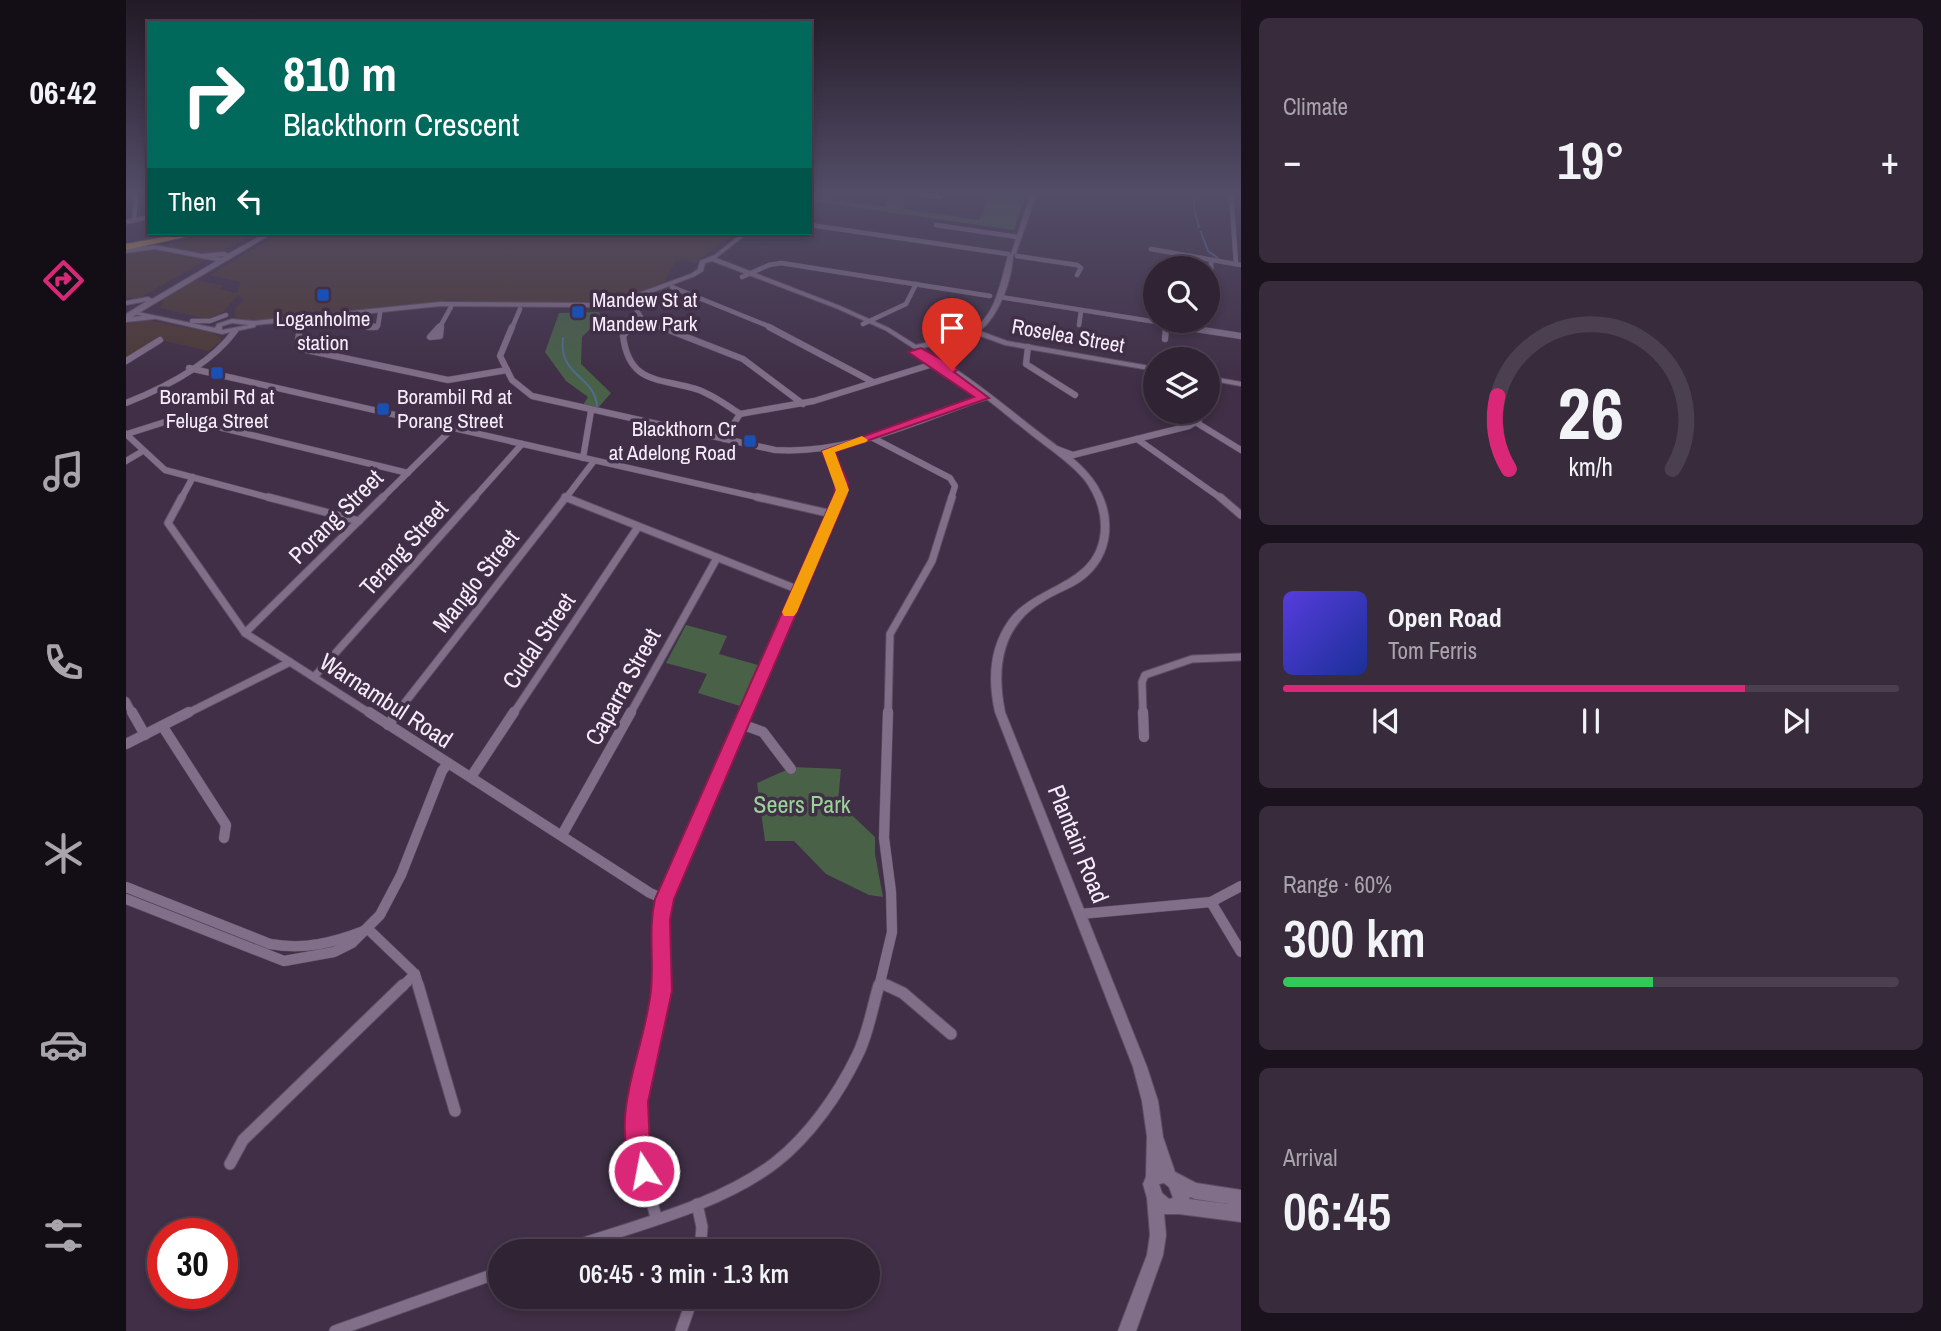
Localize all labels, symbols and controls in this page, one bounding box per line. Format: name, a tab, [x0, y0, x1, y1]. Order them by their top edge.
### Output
text: 810 m	[283, 40, 397, 106]
icon: right	[168, 49, 259, 140]
text: 06:42	[29, 71, 97, 114]
text: Climate	[1283, 91, 1348, 122]
text: Blackthorn Crescent	[283, 103, 519, 146]
text: 19°	[1557, 125, 1625, 195]
text: −	[1283, 135, 1301, 186]
text: +	[1881, 135, 1899, 186]
icon: left	[231, 182, 269, 220]
text: Then	[168, 184, 217, 219]
icon: directions	[39, 256, 88, 305]
map controls	[1143, 256, 1220, 424]
button: search	[1143, 256, 1220, 333]
place label: Mandew St at Mandew Park	[592, 285, 698, 338]
marker: Loganholme station	[315, 287, 331, 303]
pin	[922, 298, 982, 370]
place label: Loganholme station	[276, 304, 370, 357]
marker: Mandew St at Mandew Park	[570, 304, 586, 320]
icon: arrive	[933, 309, 971, 347]
street label: Roselea Street	[1009, 311, 1127, 360]
button: layers	[1143, 347, 1220, 424]
text: 26	[1558, 364, 1624, 462]
marker: Borambil Rd at Feluga Street	[209, 365, 225, 381]
place label: Borambil Rd at Feluga Street	[160, 382, 275, 435]
place label: Borambil Rd at Porang Street	[397, 382, 512, 435]
marker: Borambil Rd at Porang Street	[375, 401, 391, 417]
place label: Blackthorn Cr at Adelong Road	[609, 414, 736, 467]
marker: Blackthorn Cr at Adelong Road	[742, 433, 758, 449]
icon: music	[39, 447, 88, 496]
text: km/h	[1569, 450, 1613, 484]
street label: Porang Street	[281, 462, 390, 571]
street label: Terang Street	[352, 492, 455, 602]
street label: Manglo Street	[425, 522, 526, 639]
street label: Cudal Street	[494, 586, 582, 695]
text: Open Road	[1388, 600, 1502, 635]
street label: Caparra Street	[577, 622, 668, 751]
text: Tom Ferris	[1388, 635, 1477, 666]
icon: phone	[39, 638, 88, 687]
street label: Warnambul Road	[314, 645, 459, 755]
icon: previous	[1367, 702, 1405, 740]
icon: pause	[1572, 702, 1610, 740]
icon: next	[1777, 702, 1815, 740]
street label: Plantain Road	[1041, 780, 1117, 907]
park label: Seers Park	[753, 788, 851, 820]
icon: climate	[39, 829, 88, 878]
text: Range · 60%	[1283, 869, 1392, 900]
text: 300 km	[1283, 903, 1426, 973]
icon: car	[39, 1020, 88, 1069]
position arrow	[607, 1134, 681, 1208]
text: Arrival	[1283, 1142, 1338, 1173]
text: 06:45	[1283, 1176, 1391, 1246]
icon: filters	[39, 1211, 88, 1260]
speed limit sign: 30	[147, 1218, 238, 1309]
text: 06:45 · 3 min · 1.3 km	[579, 1256, 789, 1291]

